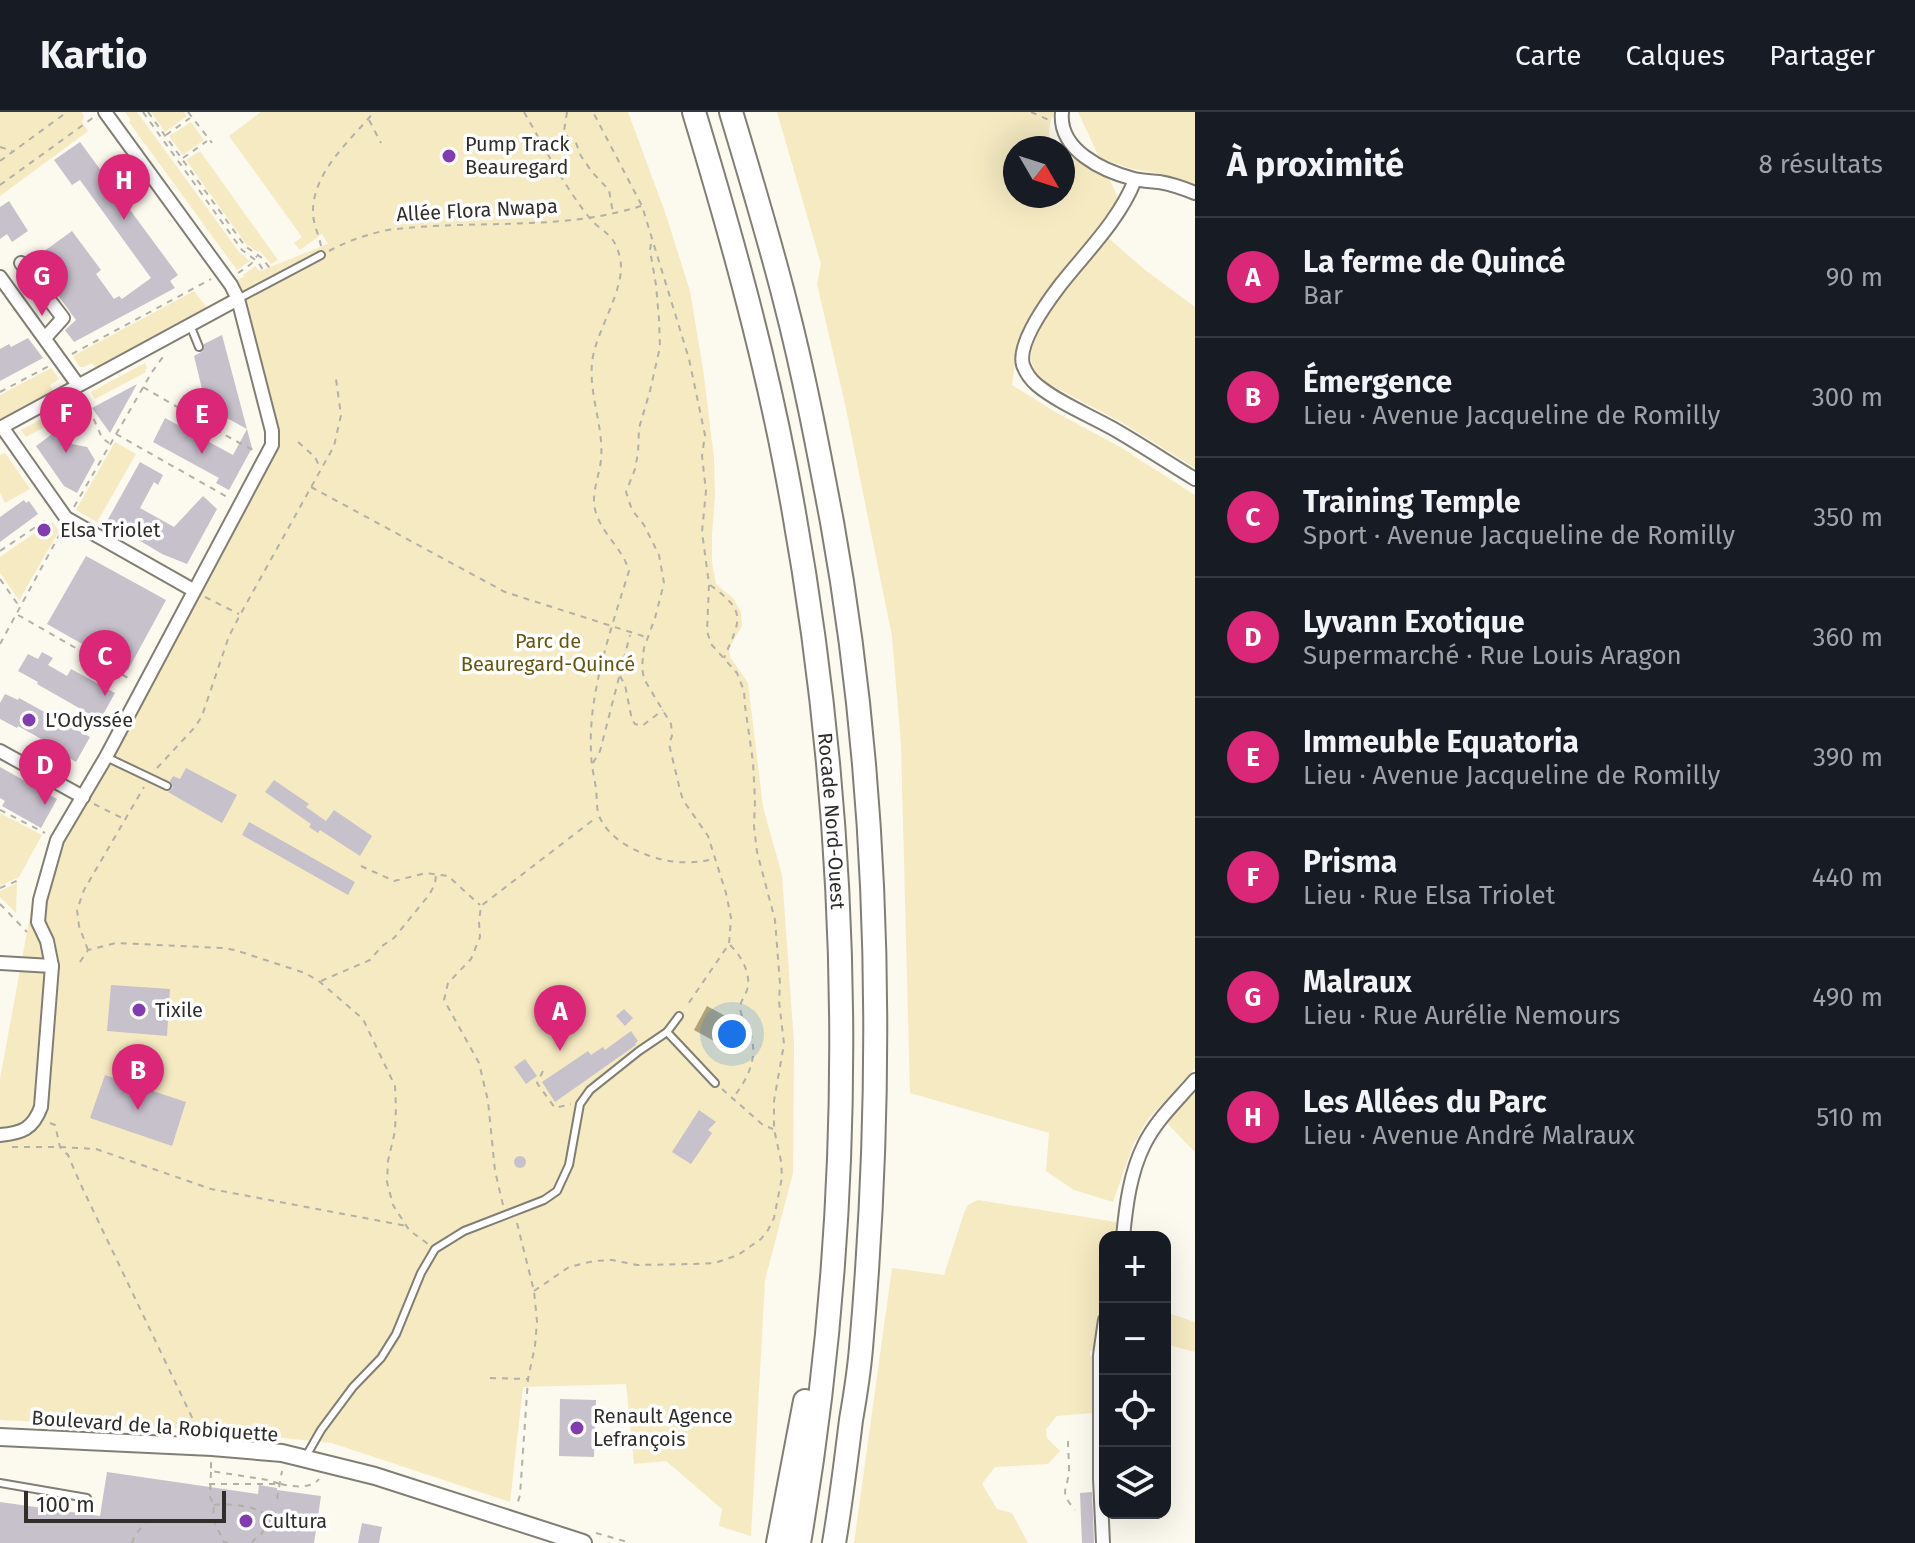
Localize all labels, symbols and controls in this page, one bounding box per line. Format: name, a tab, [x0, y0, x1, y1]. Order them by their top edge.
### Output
text: Kartio	[40, 32, 147, 78]
text: Carte	[1515, 39, 1581, 72]
text: Calques	[1625, 39, 1725, 72]
text: Partager	[1769, 39, 1875, 72]
place label: Pump Track Beauregard	[465, 132, 570, 179]
north arrow	[1003, 136, 1075, 208]
text: À proximité	[1227, 144, 1404, 185]
marker: Pump Track Beauregard	[440, 147, 458, 165]
text: 8 résultats	[1759, 149, 1883, 180]
pin: H	[98, 154, 150, 220]
street label: Allée Flora Nwapa	[396, 194, 558, 226]
text: La ferme de Quincé	[1303, 244, 1565, 280]
pin: G	[16, 250, 68, 316]
text: A	[1245, 262, 1261, 293]
text: 90 m	[1826, 262, 1883, 293]
text: Bar	[1303, 280, 1343, 311]
text: Émergence	[1303, 364, 1452, 400]
text: B	[1245, 382, 1261, 413]
text: 300 m	[1812, 382, 1883, 413]
pin: F	[40, 387, 92, 453]
pin: E	[176, 388, 228, 454]
text: Lieu · Avenue Jacqueline de Romilly	[1303, 400, 1720, 431]
text: Training Temple	[1303, 484, 1521, 520]
text: C	[1246, 502, 1260, 533]
text: 350 m	[1813, 502, 1883, 533]
place label: Elsa Triolet	[60, 518, 161, 542]
text: Sport · Avenue Jacqueline de Romilly	[1303, 520, 1735, 551]
marker: Elsa Triolet	[35, 521, 53, 539]
text: Lyvann Exotique	[1303, 604, 1525, 640]
text: D	[1245, 622, 1261, 653]
text: 360 m	[1812, 622, 1883, 653]
park label: Parc de Beauregard-Quincé	[461, 629, 635, 676]
pin: C	[79, 630, 131, 696]
text: Supermarché · Rue Louis Aragon	[1303, 640, 1682, 671]
place label: L'Odyssée	[45, 708, 133, 732]
marker: L'Odyssée	[20, 711, 38, 729]
text: Immeuble Equatoria	[1303, 724, 1579, 760]
street label: Rocade Nord-Ouest	[813, 731, 850, 911]
pin: D	[19, 739, 71, 805]
text: E	[1246, 742, 1260, 773]
text: 390 m	[1813, 742, 1883, 773]
text: Lieu · Avenue Jacqueline de Romilly	[1303, 760, 1720, 791]
text: Prisma	[1303, 844, 1397, 880]
text: F	[1247, 862, 1259, 893]
text: 440 m	[1812, 862, 1883, 893]
text: Lieu · Rue Elsa Triolet	[1303, 880, 1555, 911]
text: Malraux	[1303, 964, 1412, 1000]
text: G	[1245, 982, 1261, 1013]
text: 490 m	[1812, 982, 1883, 1013]
pin: A	[534, 985, 586, 1051]
place label: Tixile	[155, 998, 203, 1022]
text: Lieu · Rue Aurélie Nemours	[1303, 1000, 1620, 1031]
marker: Tixile	[130, 1001, 148, 1019]
your location	[712, 1014, 752, 1054]
pin: B	[112, 1044, 164, 1110]
text: Les Allées du Parc	[1303, 1084, 1547, 1120]
text: H	[1244, 1102, 1262, 1133]
text: 510 m	[1816, 1102, 1883, 1133]
text: Lieu · Avenue André Malraux	[1303, 1120, 1635, 1151]
map controls	[1099, 1231, 1171, 1519]
button: +	[1099, 1231, 1171, 1303]
button: −	[1099, 1303, 1171, 1375]
button: locate	[1099, 1375, 1171, 1447]
place label: Renault Agence Lefrançois	[593, 1404, 733, 1452]
street label: Boulevard de la Robiquette	[31, 1405, 279, 1447]
marker: Renault Agence Lefrançois	[568, 1419, 586, 1437]
button: layers	[1099, 1447, 1171, 1519]
scale bar	[24, 1487, 226, 1523]
text: 100 m	[36, 1491, 95, 1518]
place label: Cultura	[262, 1509, 327, 1533]
marker: Cultura	[237, 1512, 255, 1530]

